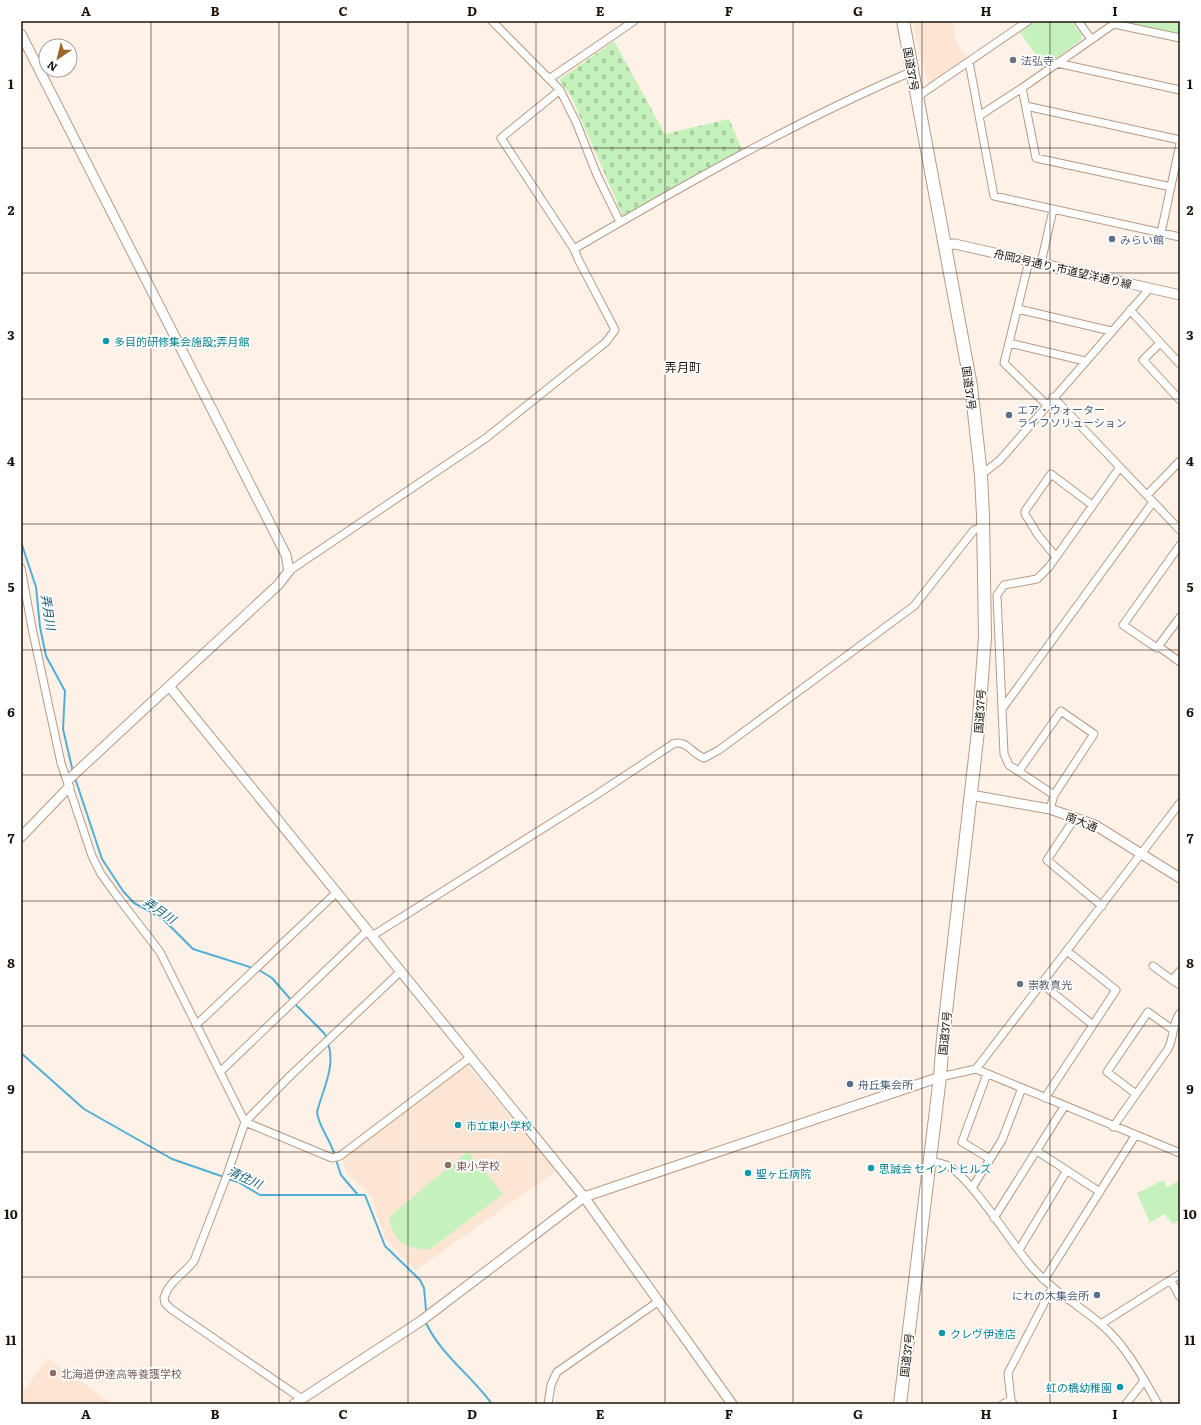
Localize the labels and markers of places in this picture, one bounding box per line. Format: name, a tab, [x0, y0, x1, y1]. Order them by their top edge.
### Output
place label: 法弘寺	[1021, 52, 1054, 68]
marker: 法弘寺	[1008, 55, 1018, 65]
place label: みらい館	[1120, 231, 1164, 247]
marker: みらい館	[1107, 234, 1117, 244]
place label: 多目的研修集会施設;弄月館	[114, 333, 250, 349]
marker: 多目的研修集会施設;弄月館	[101, 336, 111, 346]
place label: エア・ウォーター ライフソリューション	[1017, 401, 1127, 430]
marker: エア・ウォーター ライフソリューション	[1004, 410, 1014, 420]
place label: 崇教真光	[1028, 976, 1072, 992]
marker: 崇教真光	[1015, 979, 1025, 989]
place label: 舟丘集会所	[858, 1076, 914, 1092]
marker: 舟丘集会所	[845, 1079, 855, 1089]
place label: 市立東小学校	[466, 1117, 532, 1133]
marker: 市立東小学校	[453, 1120, 463, 1130]
place label: 東小学校	[456, 1157, 500, 1173]
marker: 東小学校	[443, 1160, 453, 1170]
place label: 思誠会 セイントヒルズ	[879, 1160, 991, 1176]
marker: 思誠会 セイントヒルズ	[866, 1163, 876, 1173]
place label: 聖ヶ丘病院	[756, 1165, 811, 1181]
marker: 聖ヶ丘病院	[743, 1168, 753, 1178]
place label: にれの木集会所	[1012, 1287, 1090, 1303]
marker: にれの木集会所	[1092, 1290, 1102, 1300]
place label: クレヴ伊達店	[950, 1325, 1016, 1341]
marker: クレヴ伊達店	[937, 1328, 947, 1338]
place label: 北海道伊達高等養護学校	[61, 1365, 182, 1381]
marker: 北海道伊達高等養護学校	[48, 1368, 58, 1378]
place label: 虹の橋幼稚園	[1046, 1379, 1112, 1395]
marker: 虹の橋幼稚園	[1115, 1382, 1125, 1392]

